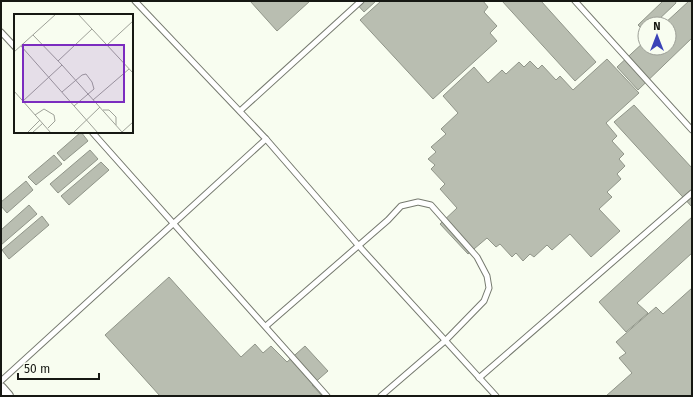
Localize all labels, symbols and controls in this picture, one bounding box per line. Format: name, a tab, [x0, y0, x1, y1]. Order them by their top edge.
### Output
inset map	[14, 14, 133, 133]
north arrow	[637, 16, 677, 56]
text: N	[653, 20, 661, 33]
scale bar	[18, 355, 99, 381]
text: 50 m	[24, 362, 50, 376]

